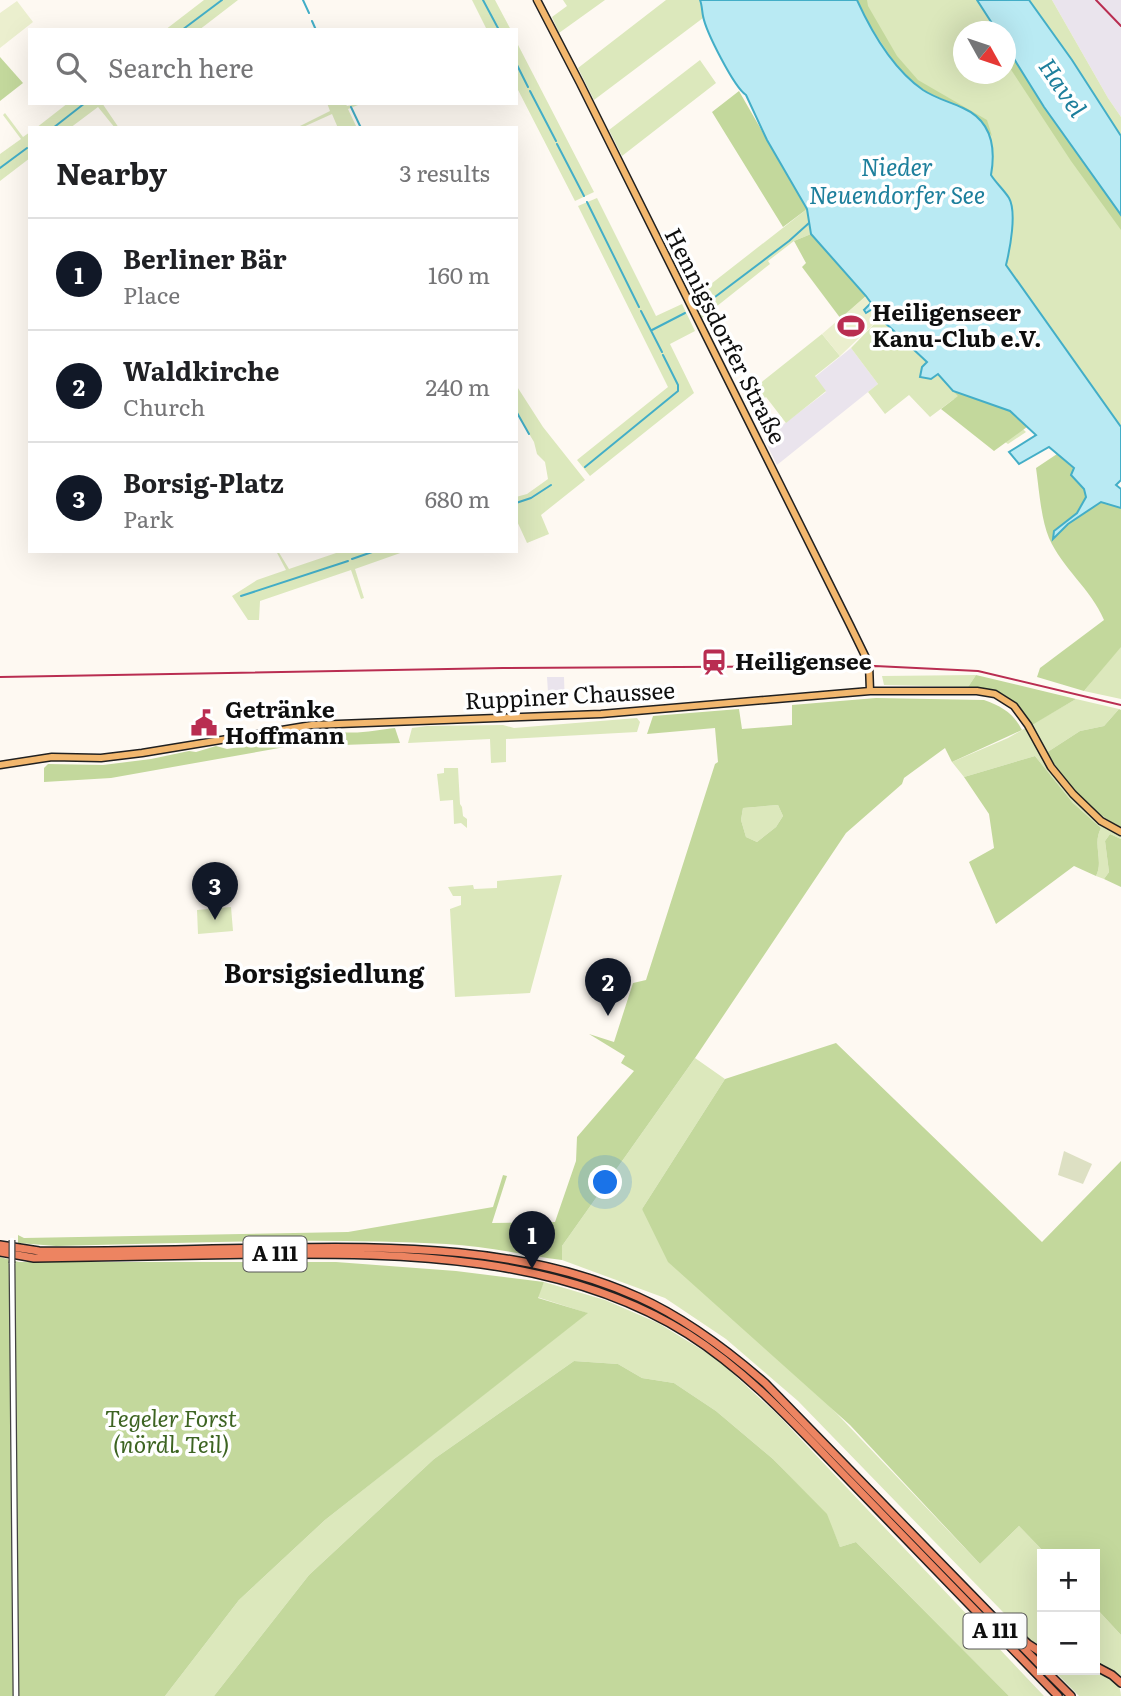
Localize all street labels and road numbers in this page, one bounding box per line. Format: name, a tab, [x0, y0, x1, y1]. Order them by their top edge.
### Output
street label: Hennigsdorfer Straße	[658, 221, 796, 449]
street label: Ruppiner Chaussee	[464, 672, 676, 716]
road number: A 111	[244, 1236, 306, 1272]
road number: A 111	[964, 1614, 1026, 1648]

